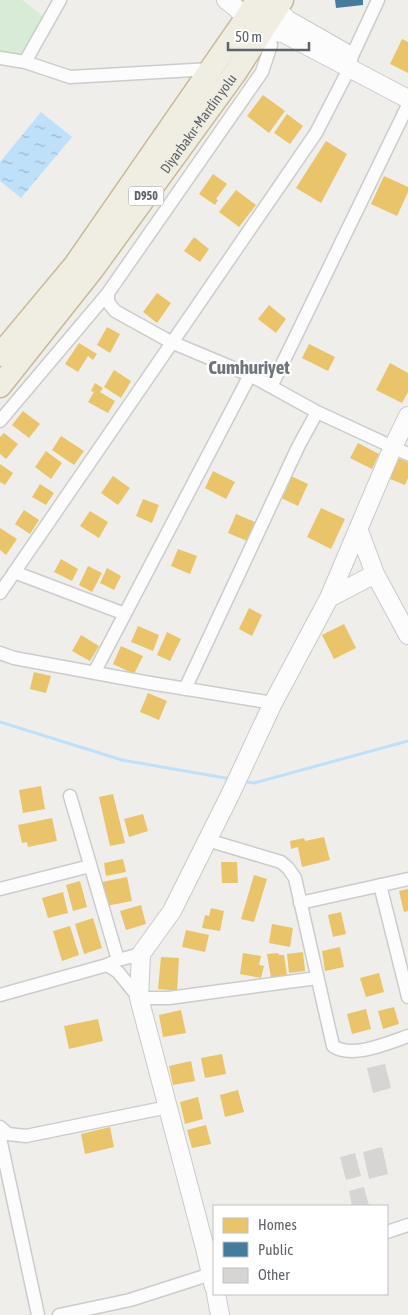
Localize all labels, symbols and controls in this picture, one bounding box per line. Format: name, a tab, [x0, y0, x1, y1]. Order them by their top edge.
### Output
scale bar	[228, 20, 309, 52]
text: 50 m	[235, 28, 262, 45]
street label: Diyarbakır-Mardin yolu	[157, 71, 240, 176]
road number: D950	[128, 187, 164, 206]
district label: Cumhuriyet	[208, 356, 290, 378]
legend	[213, 1205, 388, 1295]
text: Homes	[258, 1216, 297, 1233]
text: Public	[258, 1241, 293, 1258]
text: Other	[258, 1266, 290, 1283]

